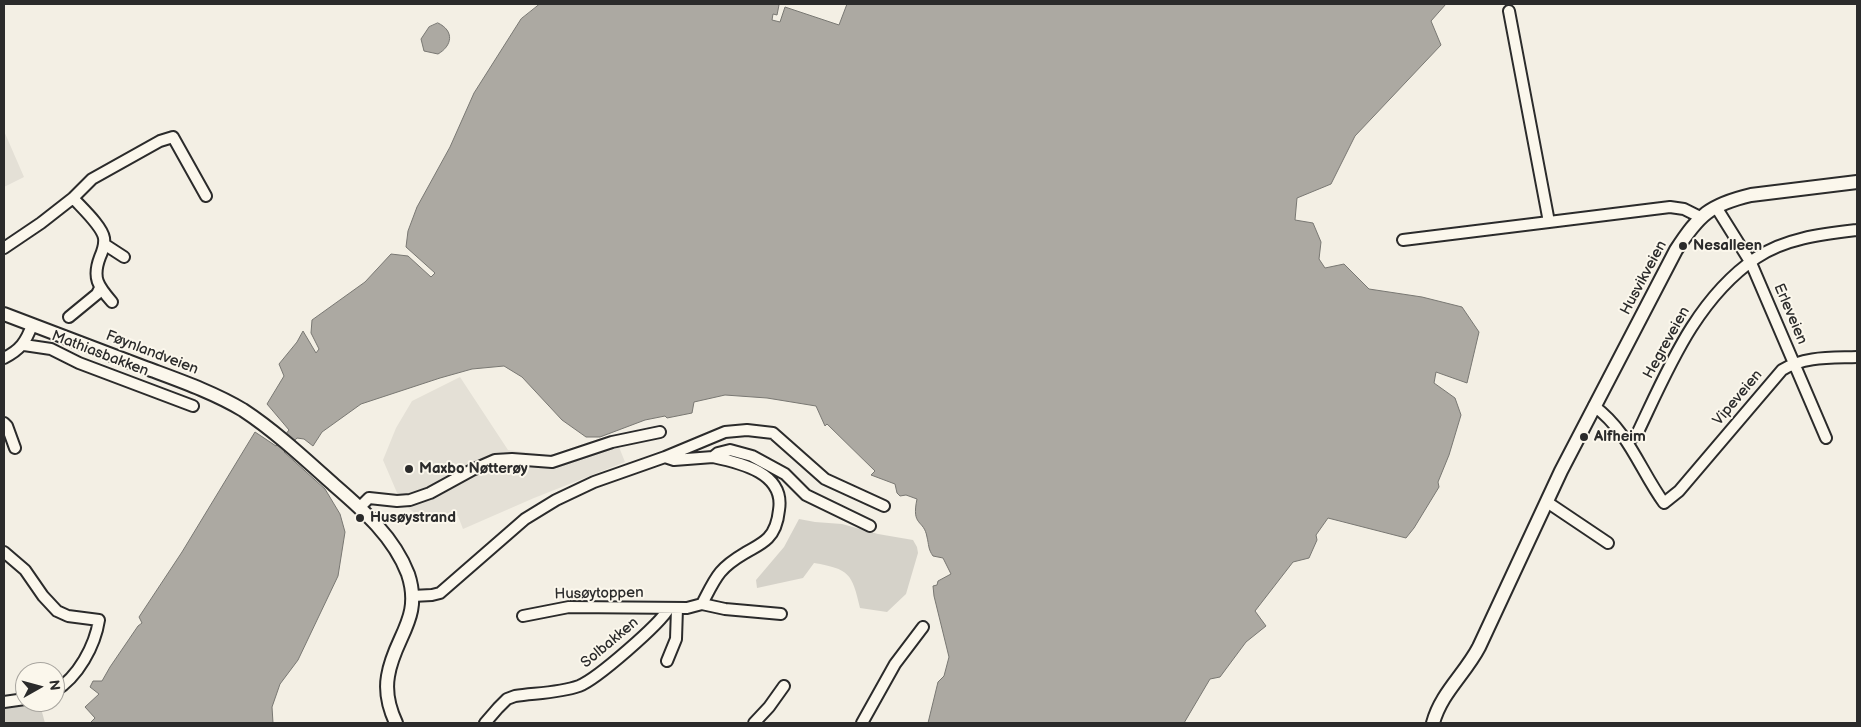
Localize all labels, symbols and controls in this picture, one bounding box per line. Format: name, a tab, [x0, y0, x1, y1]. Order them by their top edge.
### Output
place label: Nesalleen	[1693, 237, 1762, 255]
street label: Husvikveien	[1617, 238, 1671, 318]
marker: Nesalleen	[1677, 240, 1689, 252]
street label: Erleveien	[1769, 281, 1811, 347]
street label: Hegreveien	[1640, 304, 1694, 382]
street label: Mathiasbakken	[49, 327, 151, 381]
street label: Føynlandveien	[103, 327, 201, 379]
street label: Vipeveien	[1710, 367, 1766, 429]
place label: Alfheim	[1594, 428, 1646, 446]
marker: Alfheim	[1578, 431, 1590, 443]
place label: Maxbo Nøtterøy	[419, 460, 528, 478]
marker: Maxbo Nøtterøy	[403, 463, 415, 475]
place label: Husøystrand	[370, 509, 456, 527]
marker: Husøystrand	[354, 512, 366, 524]
street label: Husøytoppen	[554, 584, 644, 604]
street label: Solbakken	[578, 614, 642, 672]
north arrow	[15, 662, 65, 712]
text: N	[45, 679, 63, 691]

